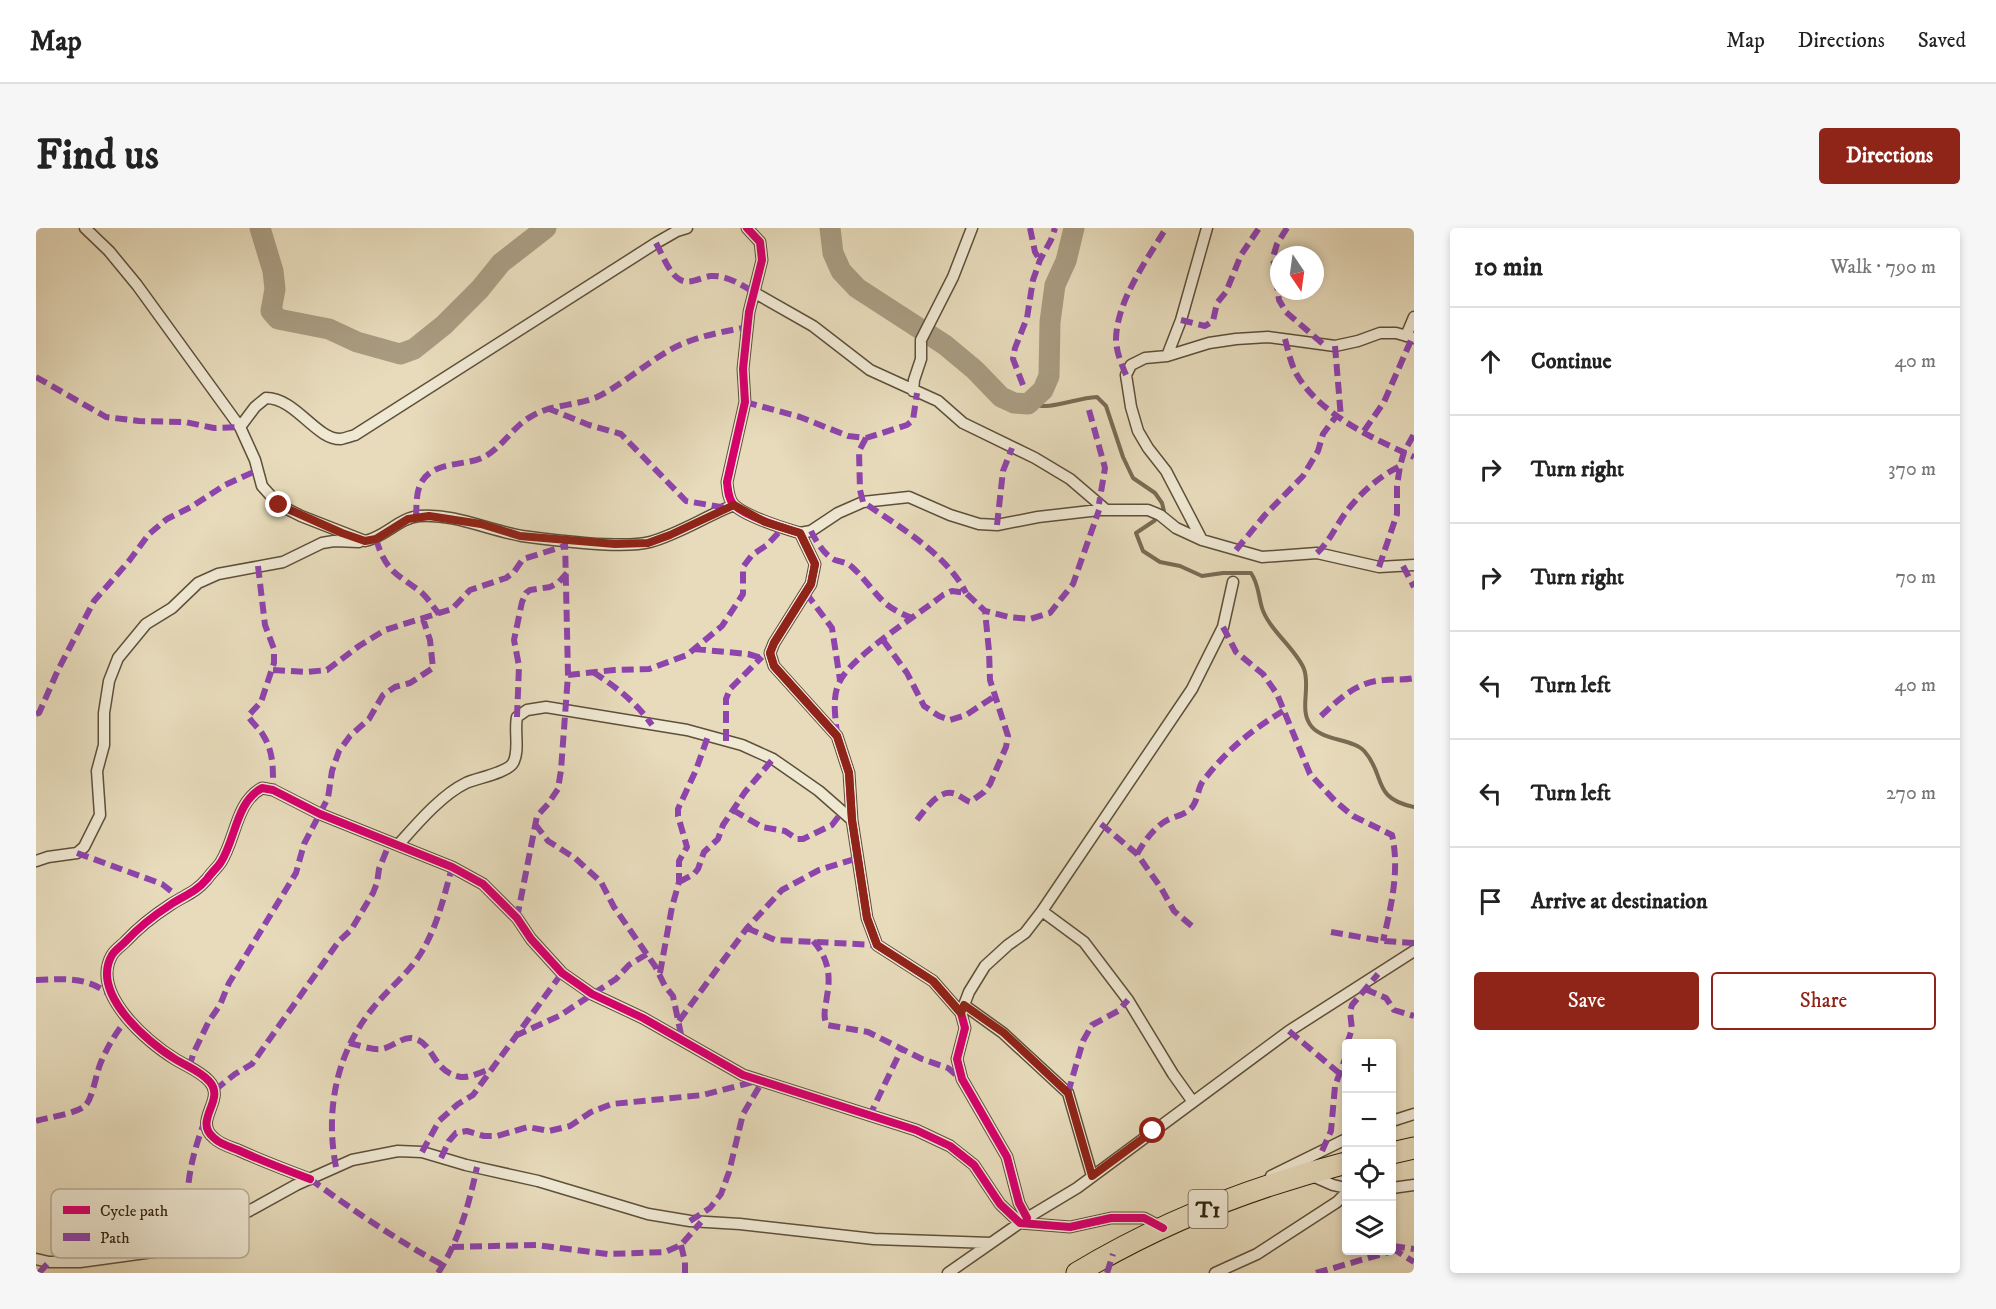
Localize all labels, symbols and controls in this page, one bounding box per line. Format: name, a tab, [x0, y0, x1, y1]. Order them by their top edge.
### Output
text: Map	[30, 24, 82, 59]
text: Map	[1726, 28, 1765, 54]
text: Directions	[1798, 28, 1885, 54]
text: Saved	[1918, 28, 1966, 54]
button: Directions	[1819, 128, 1960, 184]
text: Find us	[36, 130, 159, 182]
north arrow	[1270, 246, 1324, 300]
text: 10 min	[1474, 251, 1543, 284]
text: Walk · 790 m	[1830, 255, 1936, 280]
icon: ahead	[1474, 345, 1507, 378]
text: Continue	[1531, 348, 1612, 375]
text: 40 m	[1894, 349, 1936, 374]
icon: right	[1474, 453, 1507, 486]
text: Turn right	[1531, 456, 1624, 483]
text: 370 m	[1888, 457, 1936, 482]
route end	[265, 491, 291, 517]
icon: right	[1474, 561, 1507, 594]
text: Turn right	[1531, 564, 1624, 591]
text: 70 m	[1895, 565, 1936, 590]
icon: left	[1474, 669, 1507, 702]
text: Turn left	[1531, 672, 1611, 699]
text: 40 m	[1894, 673, 1936, 698]
icon: left	[1474, 777, 1507, 810]
text: Turn left	[1531, 780, 1611, 807]
text: 270 m	[1886, 781, 1936, 806]
icon: arrive	[1474, 885, 1507, 918]
text: Arrive at destination	[1531, 888, 1708, 915]
button: Save	[1474, 972, 1699, 1030]
button: Share	[1711, 972, 1936, 1030]
map controls	[1342, 1039, 1396, 1255]
button: +	[1342, 1039, 1396, 1093]
button: −	[1342, 1093, 1396, 1147]
route start	[1139, 1117, 1165, 1143]
button: locate	[1342, 1147, 1396, 1201]
legend	[51, 1189, 249, 1258]
road number: T1	[1188, 1190, 1228, 1228]
text: Cycle path	[100, 1201, 169, 1221]
button: layers	[1342, 1201, 1396, 1255]
text: Path	[100, 1228, 130, 1248]

